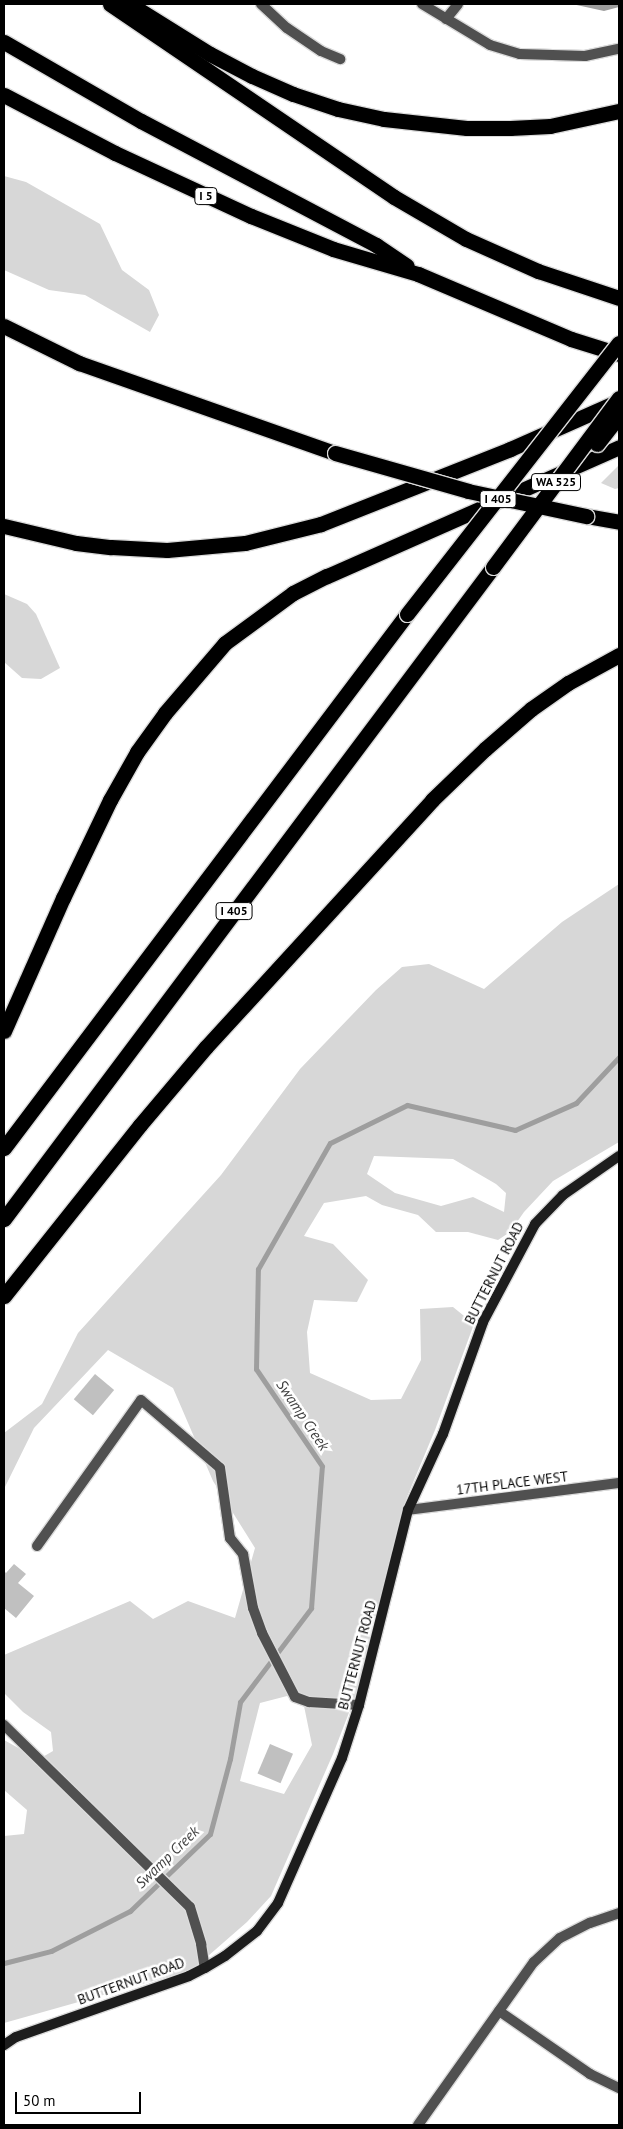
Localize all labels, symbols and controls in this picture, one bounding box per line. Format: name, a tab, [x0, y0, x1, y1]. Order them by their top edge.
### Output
road number: I 5	[194, 187, 218, 206]
road number: WA 525	[530, 472, 582, 492]
road number: I 405	[479, 489, 517, 508]
road number: I 405	[215, 901, 253, 920]
street label: BUTTERNUT ROAD	[461, 1219, 527, 1327]
water label: Swamp Creek	[273, 1376, 333, 1454]
street label: 17TH PLACE WEST	[455, 1468, 569, 1498]
street label: BUTTERNUT ROAD	[334, 1598, 380, 1712]
water label: Swamp Creek	[131, 1822, 203, 1892]
street label: BUTTERNUT ROAD	[75, 1954, 187, 2008]
scale bar	[18, 2082, 144, 2114]
text: 50 m	[23, 2091, 56, 2110]

